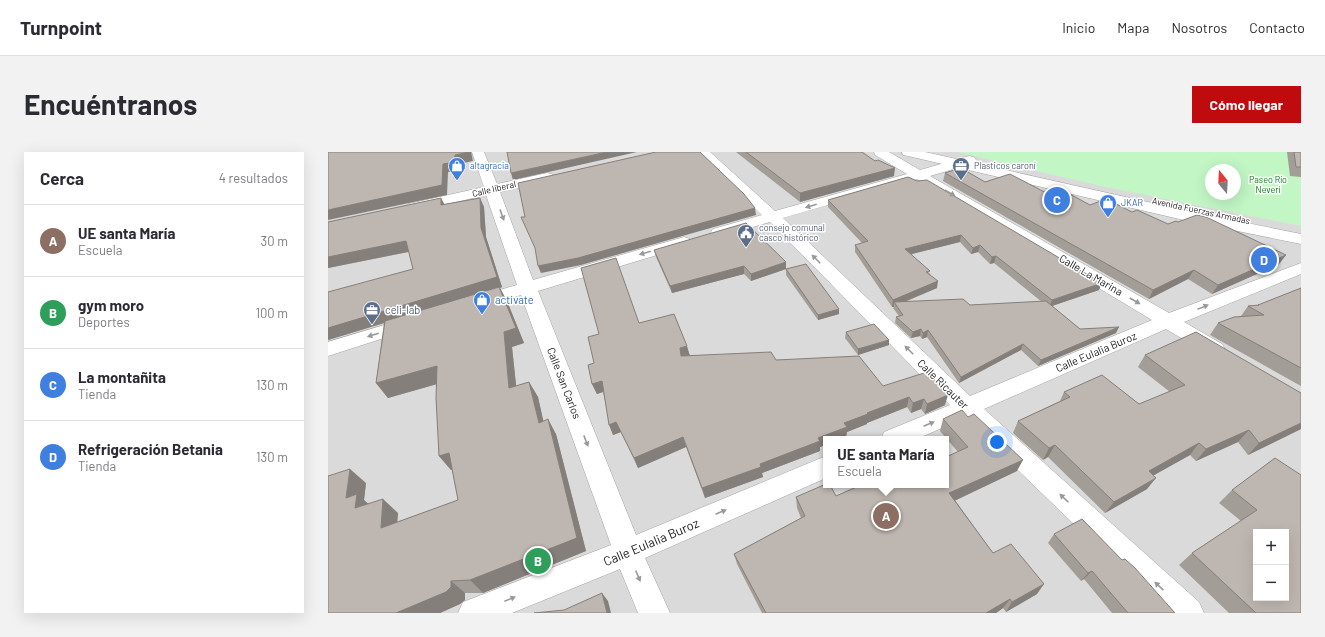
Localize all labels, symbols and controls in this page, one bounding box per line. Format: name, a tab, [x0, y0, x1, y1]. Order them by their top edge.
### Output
text: Turnpoint	[20, 16, 102, 39]
text: Inicio	[1062, 19, 1095, 36]
text: Mapa	[1117, 19, 1149, 36]
text: Nosotros	[1171, 19, 1227, 36]
text: Contacto	[1249, 19, 1305, 36]
button: Cómo llegar	[1192, 86, 1301, 123]
text: Encuéntranos	[24, 87, 197, 121]
shop icon: altagracia	[447, 156, 467, 181]
office icon: Plasticos caroní	[951, 156, 971, 181]
place label: altagracia	[470, 160, 509, 171]
place label: Plasticos caroní	[974, 160, 1036, 171]
north arrow	[1205, 164, 1241, 200]
text: Cerca	[40, 168, 84, 188]
text: 4 resultados	[219, 170, 288, 186]
park label: Paseo Río Neverí	[1249, 174, 1287, 195]
street label: Calle liberal	[471, 178, 517, 199]
pin: C	[1044, 185, 1070, 215]
one-way arrow	[944, 190, 956, 197]
shop icon: JKAR	[1098, 193, 1118, 218]
street label: Avenida Fuerzas Armadas	[1151, 195, 1251, 226]
place label: JKAR	[1121, 197, 1143, 208]
one-way arrow	[804, 203, 816, 209]
one-way arrow	[499, 209, 505, 221]
place label: consejo comunal casco histórico	[759, 222, 825, 243]
public building icon: consejo comunal casco histórico	[736, 223, 756, 248]
text: UE santa María	[78, 224, 175, 242]
text: A	[49, 233, 57, 249]
text: 30 m	[261, 233, 288, 249]
text: Escuela	[78, 242, 122, 258]
pin: D	[1251, 245, 1277, 275]
one-way arrow	[639, 250, 651, 256]
street label: Calle La Marina	[1057, 251, 1125, 298]
one-way arrow	[811, 254, 821, 264]
shop icon: activate	[472, 290, 492, 315]
place label: activate	[495, 293, 534, 306]
text: gym moro	[78, 296, 144, 314]
one-way arrow	[1129, 298, 1141, 305]
office icon: celi-lab	[362, 300, 382, 325]
place label: celi-lab	[385, 303, 420, 316]
one-way arrow	[1197, 304, 1209, 310]
text: B	[49, 305, 57, 321]
text: 100 m	[255, 305, 288, 321]
text: Deportes	[78, 314, 130, 330]
street label: Calle Eulalia Buroz	[1053, 329, 1138, 374]
one-way arrow	[367, 332, 379, 338]
street label: Calle San Carlos	[545, 345, 584, 420]
one-way arrow	[904, 346, 914, 355]
street label: Calle Ricauter	[915, 356, 972, 411]
text: La montañita	[78, 368, 166, 386]
text: C	[49, 377, 57, 393]
text: 130 m	[256, 377, 288, 393]
text: Tienda	[78, 386, 116, 402]
one-way arrow	[923, 420, 935, 426]
your location	[987, 432, 1007, 452]
one-way arrow	[584, 436, 590, 448]
popup	[823, 436, 949, 488]
text: Refrigeración Betania	[78, 440, 223, 458]
text: UE santa María	[837, 445, 935, 463]
text: D	[49, 449, 57, 465]
text: 130 m	[256, 449, 288, 465]
text: Tienda	[78, 458, 116, 474]
text: Escuela	[837, 463, 882, 479]
one-way arrow	[1059, 493, 1069, 503]
pin: A	[873, 501, 899, 531]
one-way arrow	[716, 509, 727, 515]
street label: Calle Eulalia Buroz	[601, 515, 701, 569]
map controls	[1253, 529, 1289, 601]
button: +	[1253, 529, 1289, 565]
pin: B	[525, 546, 551, 576]
button: −	[1253, 565, 1289, 601]
one-way arrow	[636, 570, 642, 582]
one-way arrow	[1154, 582, 1164, 591]
one-way arrow	[505, 595, 517, 601]

